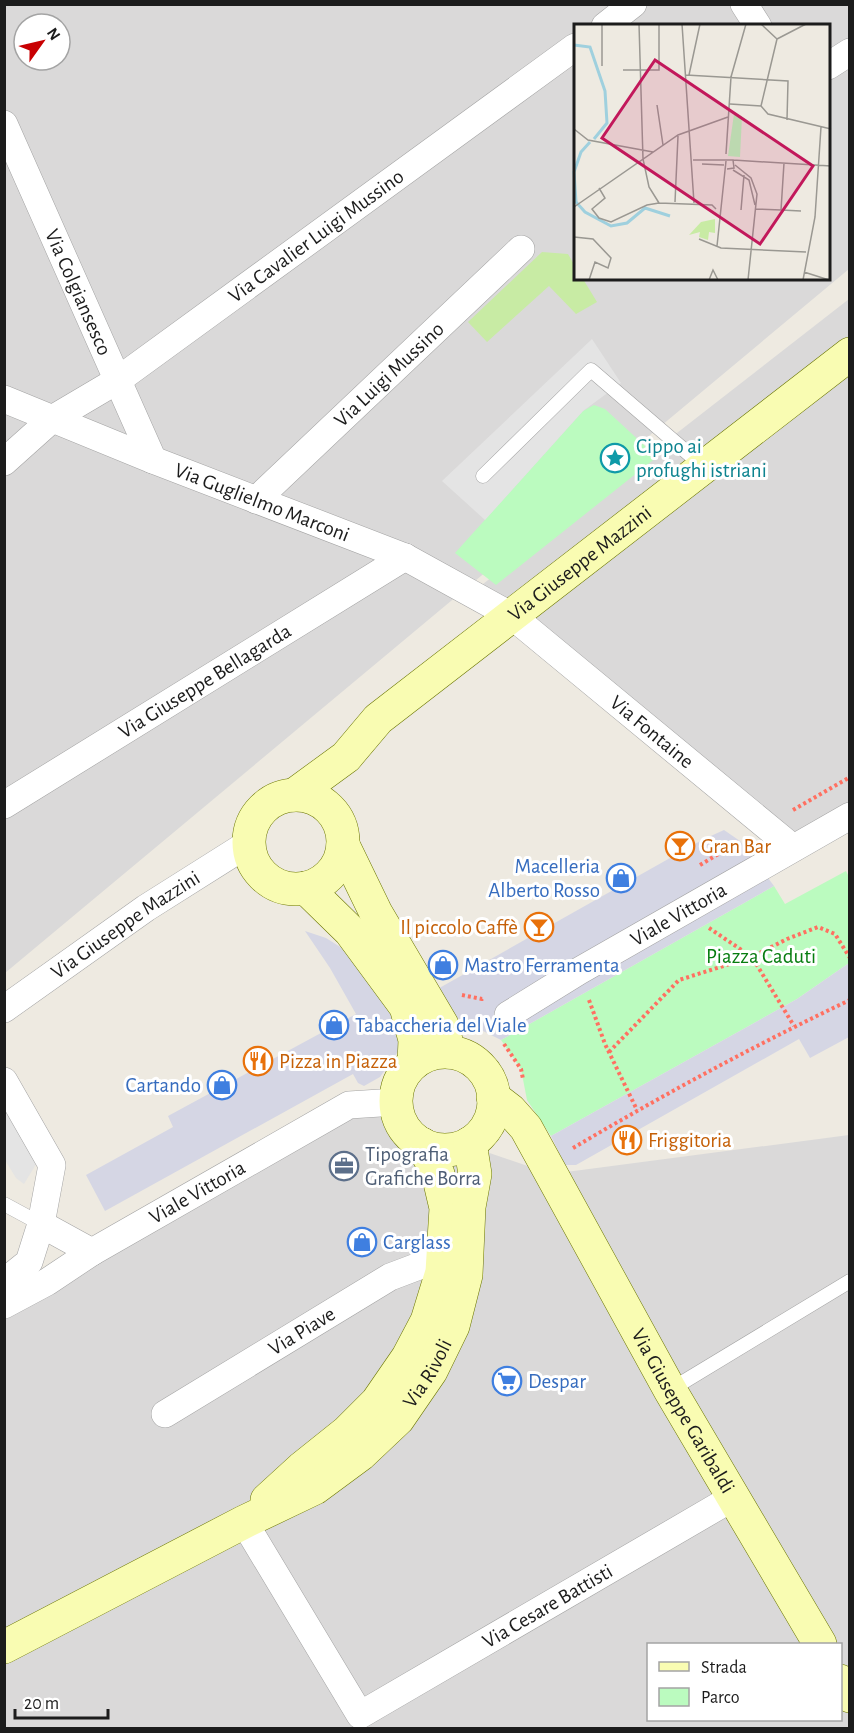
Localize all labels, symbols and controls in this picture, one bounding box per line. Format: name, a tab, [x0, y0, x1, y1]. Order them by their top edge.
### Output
north arrow	[12, 12, 72, 72]
inset map	[574, 24, 830, 280]
text: N	[44, 25, 63, 43]
street label: Via Cavalier Luigi Mussino	[225, 166, 408, 307]
street label: Via Colgiansesco	[41, 226, 115, 359]
street label: Via Luigi Mussino	[330, 318, 448, 431]
place label: Cippo ai profughi istriani	[636, 436, 767, 481]
place icon: Cippo ai profughi istriani	[599, 442, 631, 474]
street label: Via Guglielmo Marconi	[172, 459, 352, 546]
street label: Via Giuseppe Mazzini	[504, 502, 656, 625]
street label: Via Giuseppe Bellagarda	[115, 620, 295, 742]
street label: Via Fontaine	[606, 692, 698, 773]
bar icon: Gran Bar	[664, 830, 696, 862]
place label: Gran Bar	[701, 836, 771, 857]
place label: Macelleria Alberto Rosso	[488, 856, 600, 901]
shop icon: Macelleria Alberto Rosso	[605, 862, 637, 894]
street label: Via Giuseppe Mazzini	[48, 867, 204, 983]
street label: Viale Vittoria	[627, 879, 730, 950]
bar icon: Il piccolo Caffè	[523, 911, 555, 943]
place label: Il piccolo Caffè	[400, 917, 518, 938]
park label: Piazza Caduti	[706, 946, 816, 967]
shop icon: Mastro Ferramenta	[427, 949, 459, 981]
place label: Mastro Ferramenta	[464, 955, 620, 976]
shop icon: Tabaccheria del Viale	[318, 1009, 350, 1041]
place label: Tabaccheria del Viale	[355, 1015, 527, 1036]
restaurant icon: Pizza in Piazza	[242, 1045, 274, 1077]
place label: Pizza in Piazza	[279, 1051, 398, 1072]
shop icon: Cartando	[206, 1069, 238, 1101]
place label: Cartando	[126, 1075, 201, 1096]
restaurant icon: Friggitoria	[611, 1124, 643, 1156]
place label: Friggitoria	[648, 1130, 732, 1151]
place label: Tipografia Grafiche Borra	[365, 1144, 482, 1189]
office icon: Tipografia Grafiche Borra	[328, 1150, 360, 1182]
street label: Viale Vittoria	[146, 1157, 249, 1228]
shop icon: Carglass	[346, 1226, 378, 1258]
place label: Carglass	[383, 1232, 451, 1253]
street label: Via Piave	[265, 1303, 339, 1359]
street label: Via Giuseppe Garibaldi	[627, 1325, 738, 1497]
street label: Via Rivoli	[399, 1336, 456, 1412]
supermarket icon: Despar	[491, 1365, 523, 1397]
place label: Despar	[528, 1371, 586, 1392]
street label: Via Cesare Battisti	[479, 1560, 616, 1652]
legend	[647, 1643, 842, 1721]
text: Strada	[701, 1659, 747, 1677]
scale bar	[15, 1682, 108, 1720]
text: Parco	[701, 1689, 740, 1707]
text: 20 m	[24, 1695, 59, 1713]

